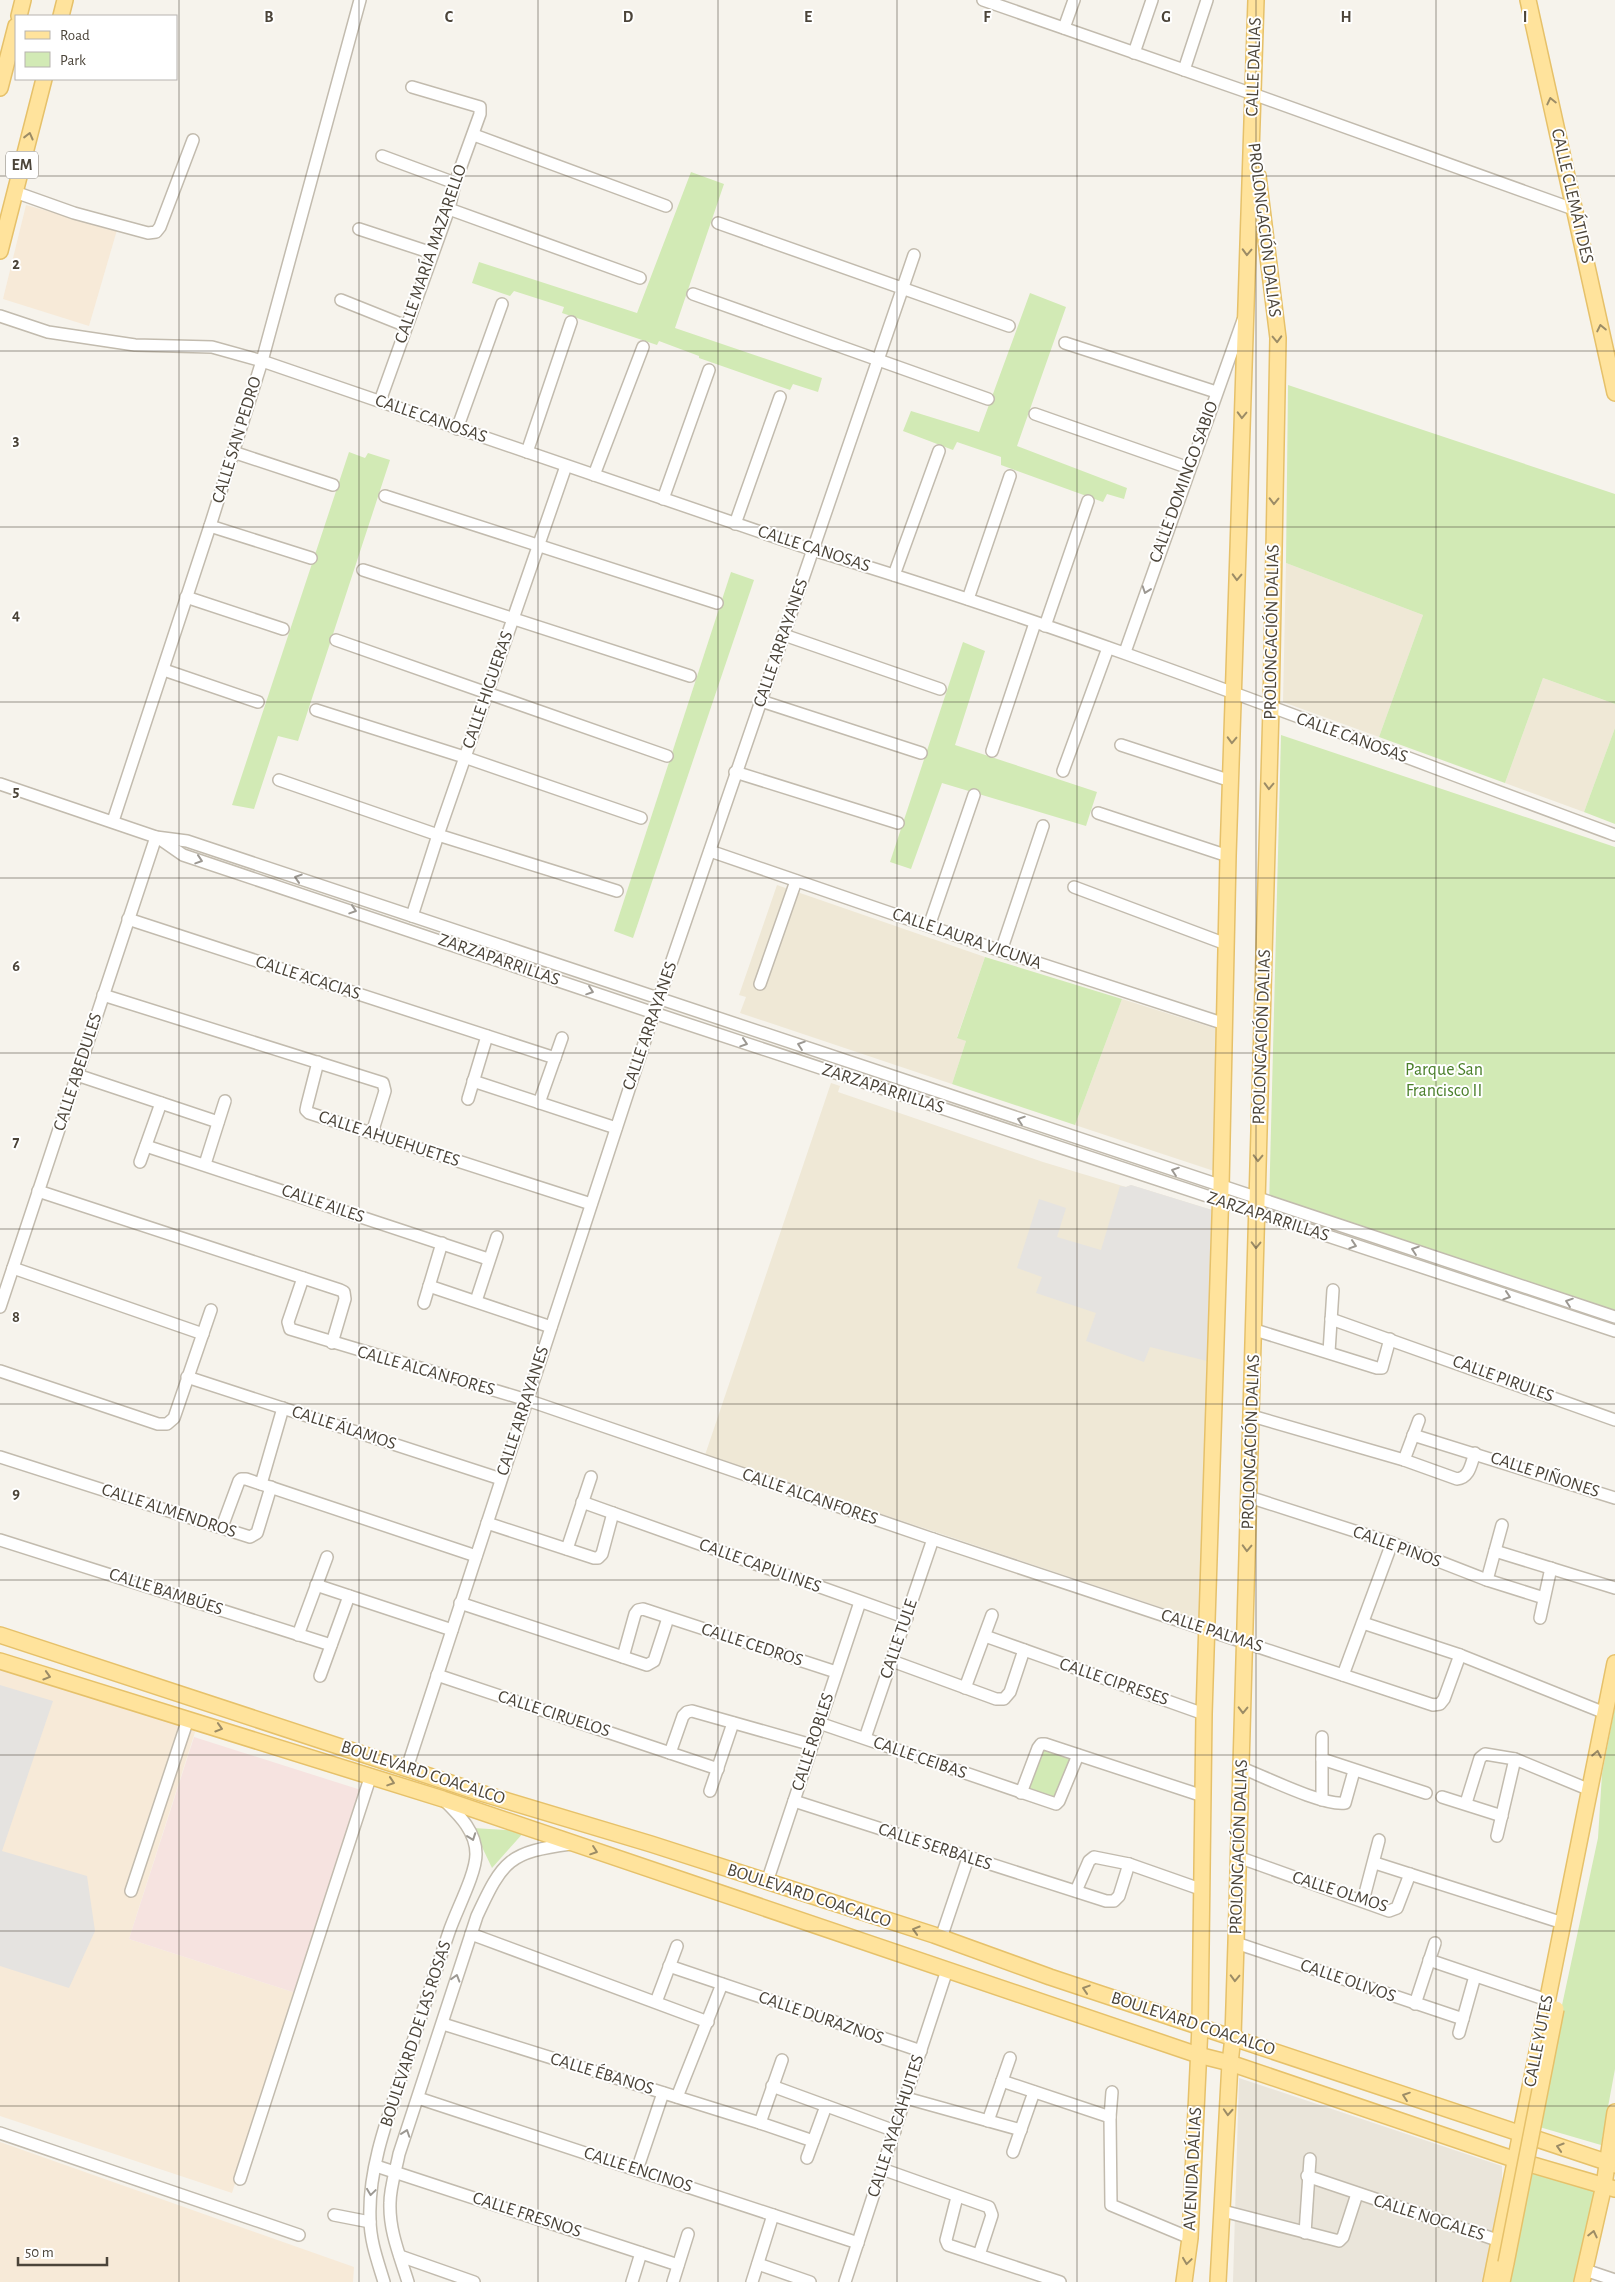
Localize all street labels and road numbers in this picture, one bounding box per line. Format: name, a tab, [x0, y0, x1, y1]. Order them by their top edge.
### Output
street label: CALLE DALIAS	[1243, 17, 1265, 117]
street label: CALLE CLEMÁTIDES	[1548, 126, 1599, 265]
street label: PROLONGACIÓN DALIAS	[1244, 141, 1287, 318]
road number: EM	[6, 152, 38, 178]
street label: CALLE MARÍA MAZARELLO	[389, 161, 470, 346]
street label: CALLE SAN PEDRO	[209, 375, 265, 505]
street label: CALLE CANOSAS	[373, 391, 489, 447]
street label: CALLE DOMINGO SABIO	[1146, 399, 1222, 565]
street label: CALLE CANOSAS	[756, 522, 872, 576]
street label: PROLONGACIÓN DALIAS	[1258, 544, 1283, 720]
street label: CALLE ARRAYANES	[751, 576, 811, 710]
street label: CALLE HIGUERAS	[459, 629, 517, 751]
street label: CALLE CANOSAS	[1294, 710, 1410, 766]
street label: CALLE LAURA VICUNA	[890, 905, 1045, 973]
street label: ZARZAPARRILLAS	[436, 931, 562, 989]
street label: PROLONGACIÓN DALIAS	[1247, 949, 1274, 1125]
street label: CALLE ACACIAS	[253, 953, 363, 1003]
street label: CALLE ARRAYANES	[620, 959, 680, 1093]
street label: CALLE ABEDULES	[50, 1011, 106, 1133]
street label: ZARZAPARRILLAS	[820, 1061, 946, 1117]
street label: CALLE AHUEHUETES	[316, 1108, 462, 1170]
street label: CALLE AILES	[279, 1181, 367, 1227]
street label: ZARZAPARRILLAS	[1205, 1189, 1331, 1245]
street label: CALLE ALCANFORES	[355, 1343, 497, 1399]
street label: CALLE ARRAYANES	[494, 1344, 552, 1478]
street label: CALLE PIRULES	[1450, 1352, 1556, 1406]
street label: PROLONGACIÓN DALIAS	[1236, 1354, 1263, 1530]
street label: CALLE ÁLAMOS	[289, 1400, 399, 1453]
street label: CALLE PIÑONES	[1488, 1446, 1603, 1501]
street label: CALLE ALCANFORES	[740, 1465, 880, 1529]
street label: CALLE ALMENDROS	[99, 1481, 239, 1541]
street label: CALLE PINOS	[1350, 1523, 1444, 1571]
street label: CALLE CAPULINES	[697, 1536, 823, 1596]
street label: CALLE BAMBÚES	[107, 1562, 226, 1619]
street label: CALLE TULE	[877, 1597, 921, 1681]
street label: CALLE PALMAS	[1159, 1606, 1265, 1656]
street label: CALLE CEDROS	[699, 1620, 805, 1670]
street label: CALLE CIPRESES	[1057, 1655, 1171, 1709]
street label: CALLE CIRUELOS	[496, 1687, 612, 1741]
street label: CALLE ROBLES	[789, 1691, 837, 1793]
street label: CALLE CEIBAS	[871, 1734, 969, 1782]
street label: BOULEVARD COACALCO	[339, 1738, 507, 1808]
street label: PROLONGACIÓN DALIAS	[1224, 1759, 1251, 1935]
street label: CALLE SERBALES	[876, 1820, 994, 1874]
street label: BOULEVARD COACALCO	[725, 1861, 893, 1931]
street label: CALLE OLMOS	[1290, 1868, 1390, 1916]
street label: BOULEVARD DE LAS ROSAS	[377, 1939, 455, 2129]
street label: CALLE OLIVOS	[1298, 1956, 1398, 2006]
street label: CALLE DURAZNOS	[756, 1988, 886, 2048]
street label: BOULEVARD COACALCO	[1109, 1989, 1277, 2059]
street label: CALLE YUTES	[1521, 1994, 1557, 2088]
street label: CALLE ÉBANOS	[548, 2047, 657, 2098]
street label: CALLE AYACAHUITES	[864, 2053, 928, 2199]
street label: AVENIDA DÁLIAS	[1178, 2107, 1205, 2231]
street label: CALLE ENCINOS	[581, 2144, 695, 2196]
street label: CALLE FRESNOS	[470, 2189, 584, 2241]
street label: CALLE NOGALES	[1371, 2192, 1487, 2244]

